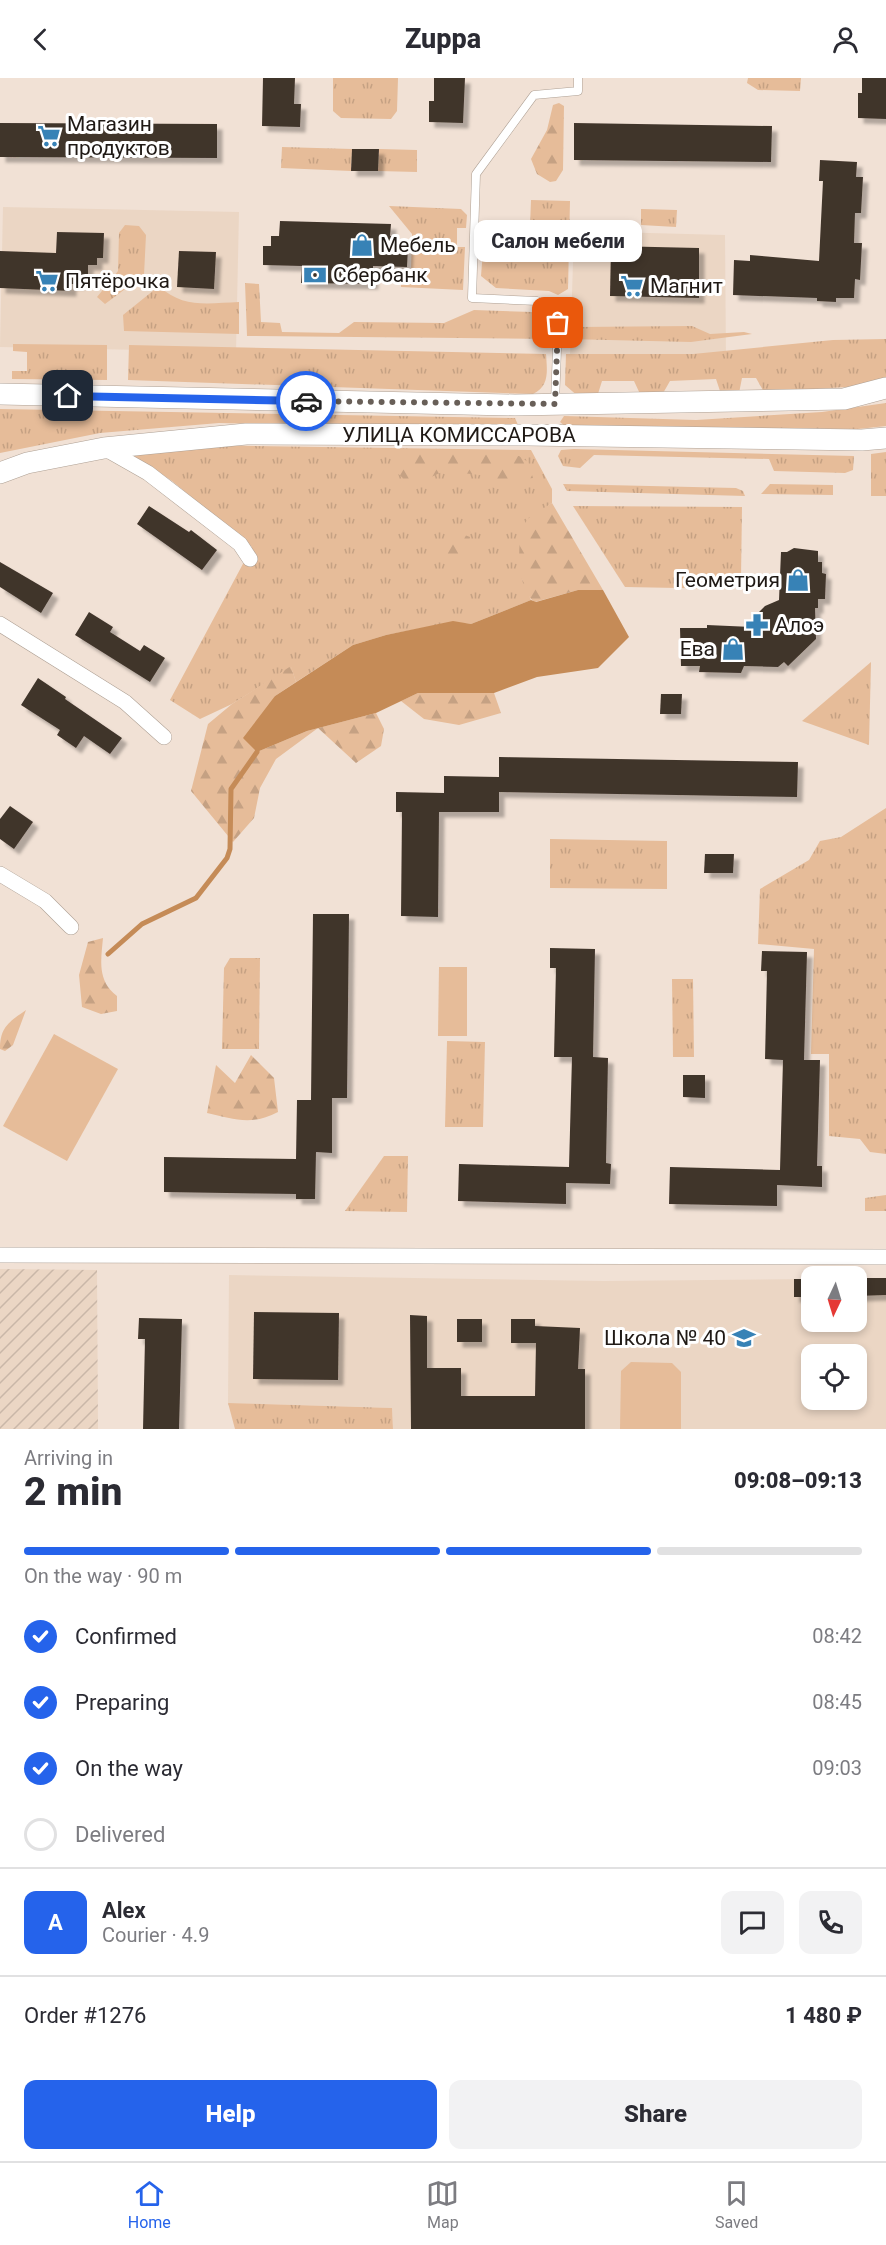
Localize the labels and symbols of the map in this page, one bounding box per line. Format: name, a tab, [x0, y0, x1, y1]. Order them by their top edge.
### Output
place label: Магазин продуктов	[67, 112, 170, 160]
supermarket icon: Магазин продуктов	[36, 123, 62, 149]
callout: Салон мебели	[474, 221, 642, 263]
shop icon: Мебель	[349, 232, 375, 258]
place label: Мебель	[380, 233, 456, 257]
bank icon: Сбербанк	[302, 262, 328, 288]
place label: Сбербанк	[333, 263, 428, 287]
supermarket icon: Пятёрочка	[34, 268, 60, 294]
place label: Пятёрочка	[65, 269, 170, 293]
supermarket icon: Магнит	[619, 273, 645, 299]
place label: Магнит	[650, 274, 723, 298]
pin	[532, 297, 583, 348]
pin	[42, 370, 93, 421]
courier	[276, 371, 336, 431]
street label: УЛИЦА КОМИССАРОВА	[342, 423, 576, 447]
shop icon: Геометрия	[785, 567, 811, 593]
place label: Геометрия	[675, 568, 780, 592]
pharmacy icon: Алоэ	[744, 612, 770, 638]
place label: Алоэ	[775, 613, 824, 637]
shop icon: Ева	[720, 636, 746, 662]
place label: Ева	[680, 637, 715, 661]
north arrow	[801, 1266, 867, 1332]
school or university icon: Школа № 40	[731, 1325, 757, 1351]
place label: Школа № 40	[604, 1326, 726, 1350]

